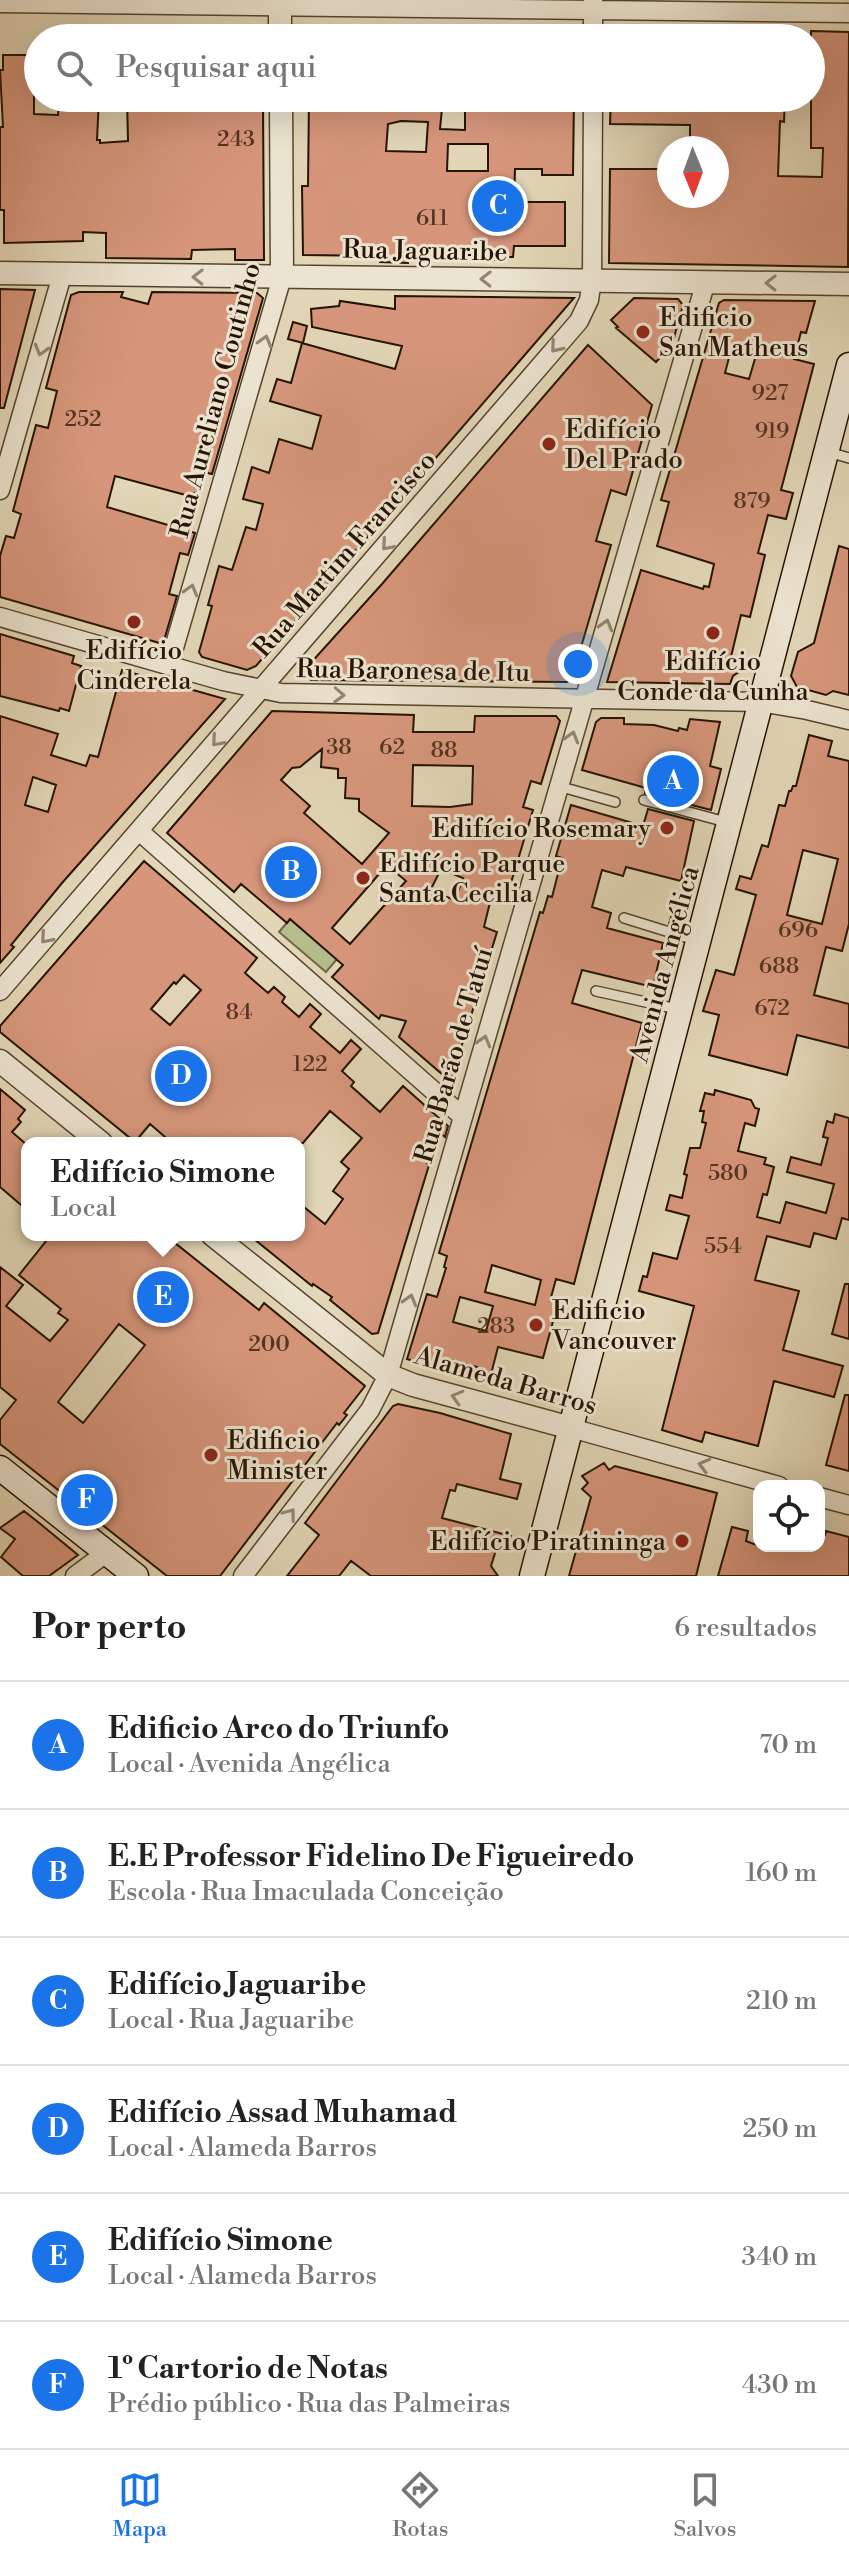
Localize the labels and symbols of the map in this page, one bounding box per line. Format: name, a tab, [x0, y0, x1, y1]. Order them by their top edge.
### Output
house number: 243	[217, 126, 255, 153]
north arrow	[657, 136, 729, 208]
pin: C	[472, 176, 524, 236]
house number: 611	[416, 205, 449, 232]
street label: Rua Jaguaribe	[342, 234, 508, 268]
street label: Rua Aureliano Coutinho	[164, 259, 268, 541]
one-way arrow	[191, 268, 204, 285]
one-way arrow	[479, 270, 492, 288]
one-way arrow	[764, 274, 777, 291]
place label: Edificio San Matheus	[659, 302, 808, 364]
marker: Edificio San Matheus	[634, 323, 652, 341]
one-way arrow	[256, 335, 272, 348]
one-way arrow	[551, 338, 566, 353]
one-way arrow	[33, 342, 50, 356]
house number: 927	[752, 380, 788, 407]
house number: 252	[64, 406, 102, 433]
place label: Edifício Del Prado	[565, 414, 683, 476]
house number: 919	[755, 418, 789, 445]
marker: Edifício Del Prado	[540, 435, 558, 453]
street label: Rua Martim Francisco	[246, 445, 443, 664]
house number: 879	[733, 488, 771, 515]
one-way arrow	[382, 535, 397, 550]
one-way arrow	[182, 584, 198, 598]
marker: Edifício Cinderela	[125, 613, 143, 631]
one-way arrow	[597, 619, 613, 633]
marker: Edifício Conde da Cunha	[704, 624, 722, 642]
place label: Edifício Cinderela	[77, 635, 192, 697]
your location	[558, 644, 598, 684]
place label: Edifício Conde da Cunha	[617, 646, 810, 708]
street label: Rua Baronesa de Itu	[296, 653, 530, 689]
one-way arrow	[333, 687, 346, 704]
one-way arrow	[563, 731, 579, 745]
one-way arrow	[212, 732, 226, 746]
house number: 38	[326, 734, 352, 761]
house number: 62	[379, 734, 405, 761]
house number: 88	[431, 737, 457, 764]
pin: A	[647, 751, 699, 811]
place label: Edifício Rosemary	[432, 813, 651, 845]
marker: Edifício Rosemary	[658, 819, 676, 837]
pin: B	[265, 842, 317, 902]
place label: Edifício Parque Santa Cecilia	[379, 848, 565, 910]
street label: Avenida Angélica	[623, 862, 707, 1067]
marker: Edifício Parque Santa Cecilia	[354, 869, 372, 887]
house number: 696	[778, 917, 818, 944]
one-way arrow	[42, 928, 56, 943]
street label: Rua Barão de Tatuí	[408, 942, 500, 1167]
house number: 688	[759, 953, 799, 980]
house number: 672	[754, 995, 790, 1022]
house number: 84	[226, 999, 252, 1026]
one-way arrow	[475, 1034, 491, 1048]
pin: D	[155, 1046, 207, 1106]
house number: 122	[292, 1051, 328, 1078]
house number: 580	[708, 1160, 748, 1187]
house number: 554	[704, 1233, 742, 1260]
pin: E	[137, 1267, 189, 1327]
one-way arrow	[401, 1293, 417, 1307]
place label: Edificio Vancouver	[551, 1295, 677, 1357]
house number: 283	[477, 1313, 515, 1340]
marker: Edificio Vancouver	[527, 1316, 545, 1334]
house number: 200	[248, 1331, 290, 1358]
street label: Alameda Barros	[410, 1339, 600, 1422]
one-way arrow	[451, 1389, 465, 1406]
place label: Edificio Minister	[227, 1425, 328, 1487]
marker: Edificio Minister	[202, 1446, 220, 1464]
one-way arrow	[697, 1458, 711, 1474]
pin: F	[61, 1470, 113, 1530]
one-way arrow	[280, 1508, 294, 1523]
place label: Edifício Piratininga	[430, 1526, 667, 1558]
marker: Edifício Piratininga	[673, 1532, 691, 1550]

